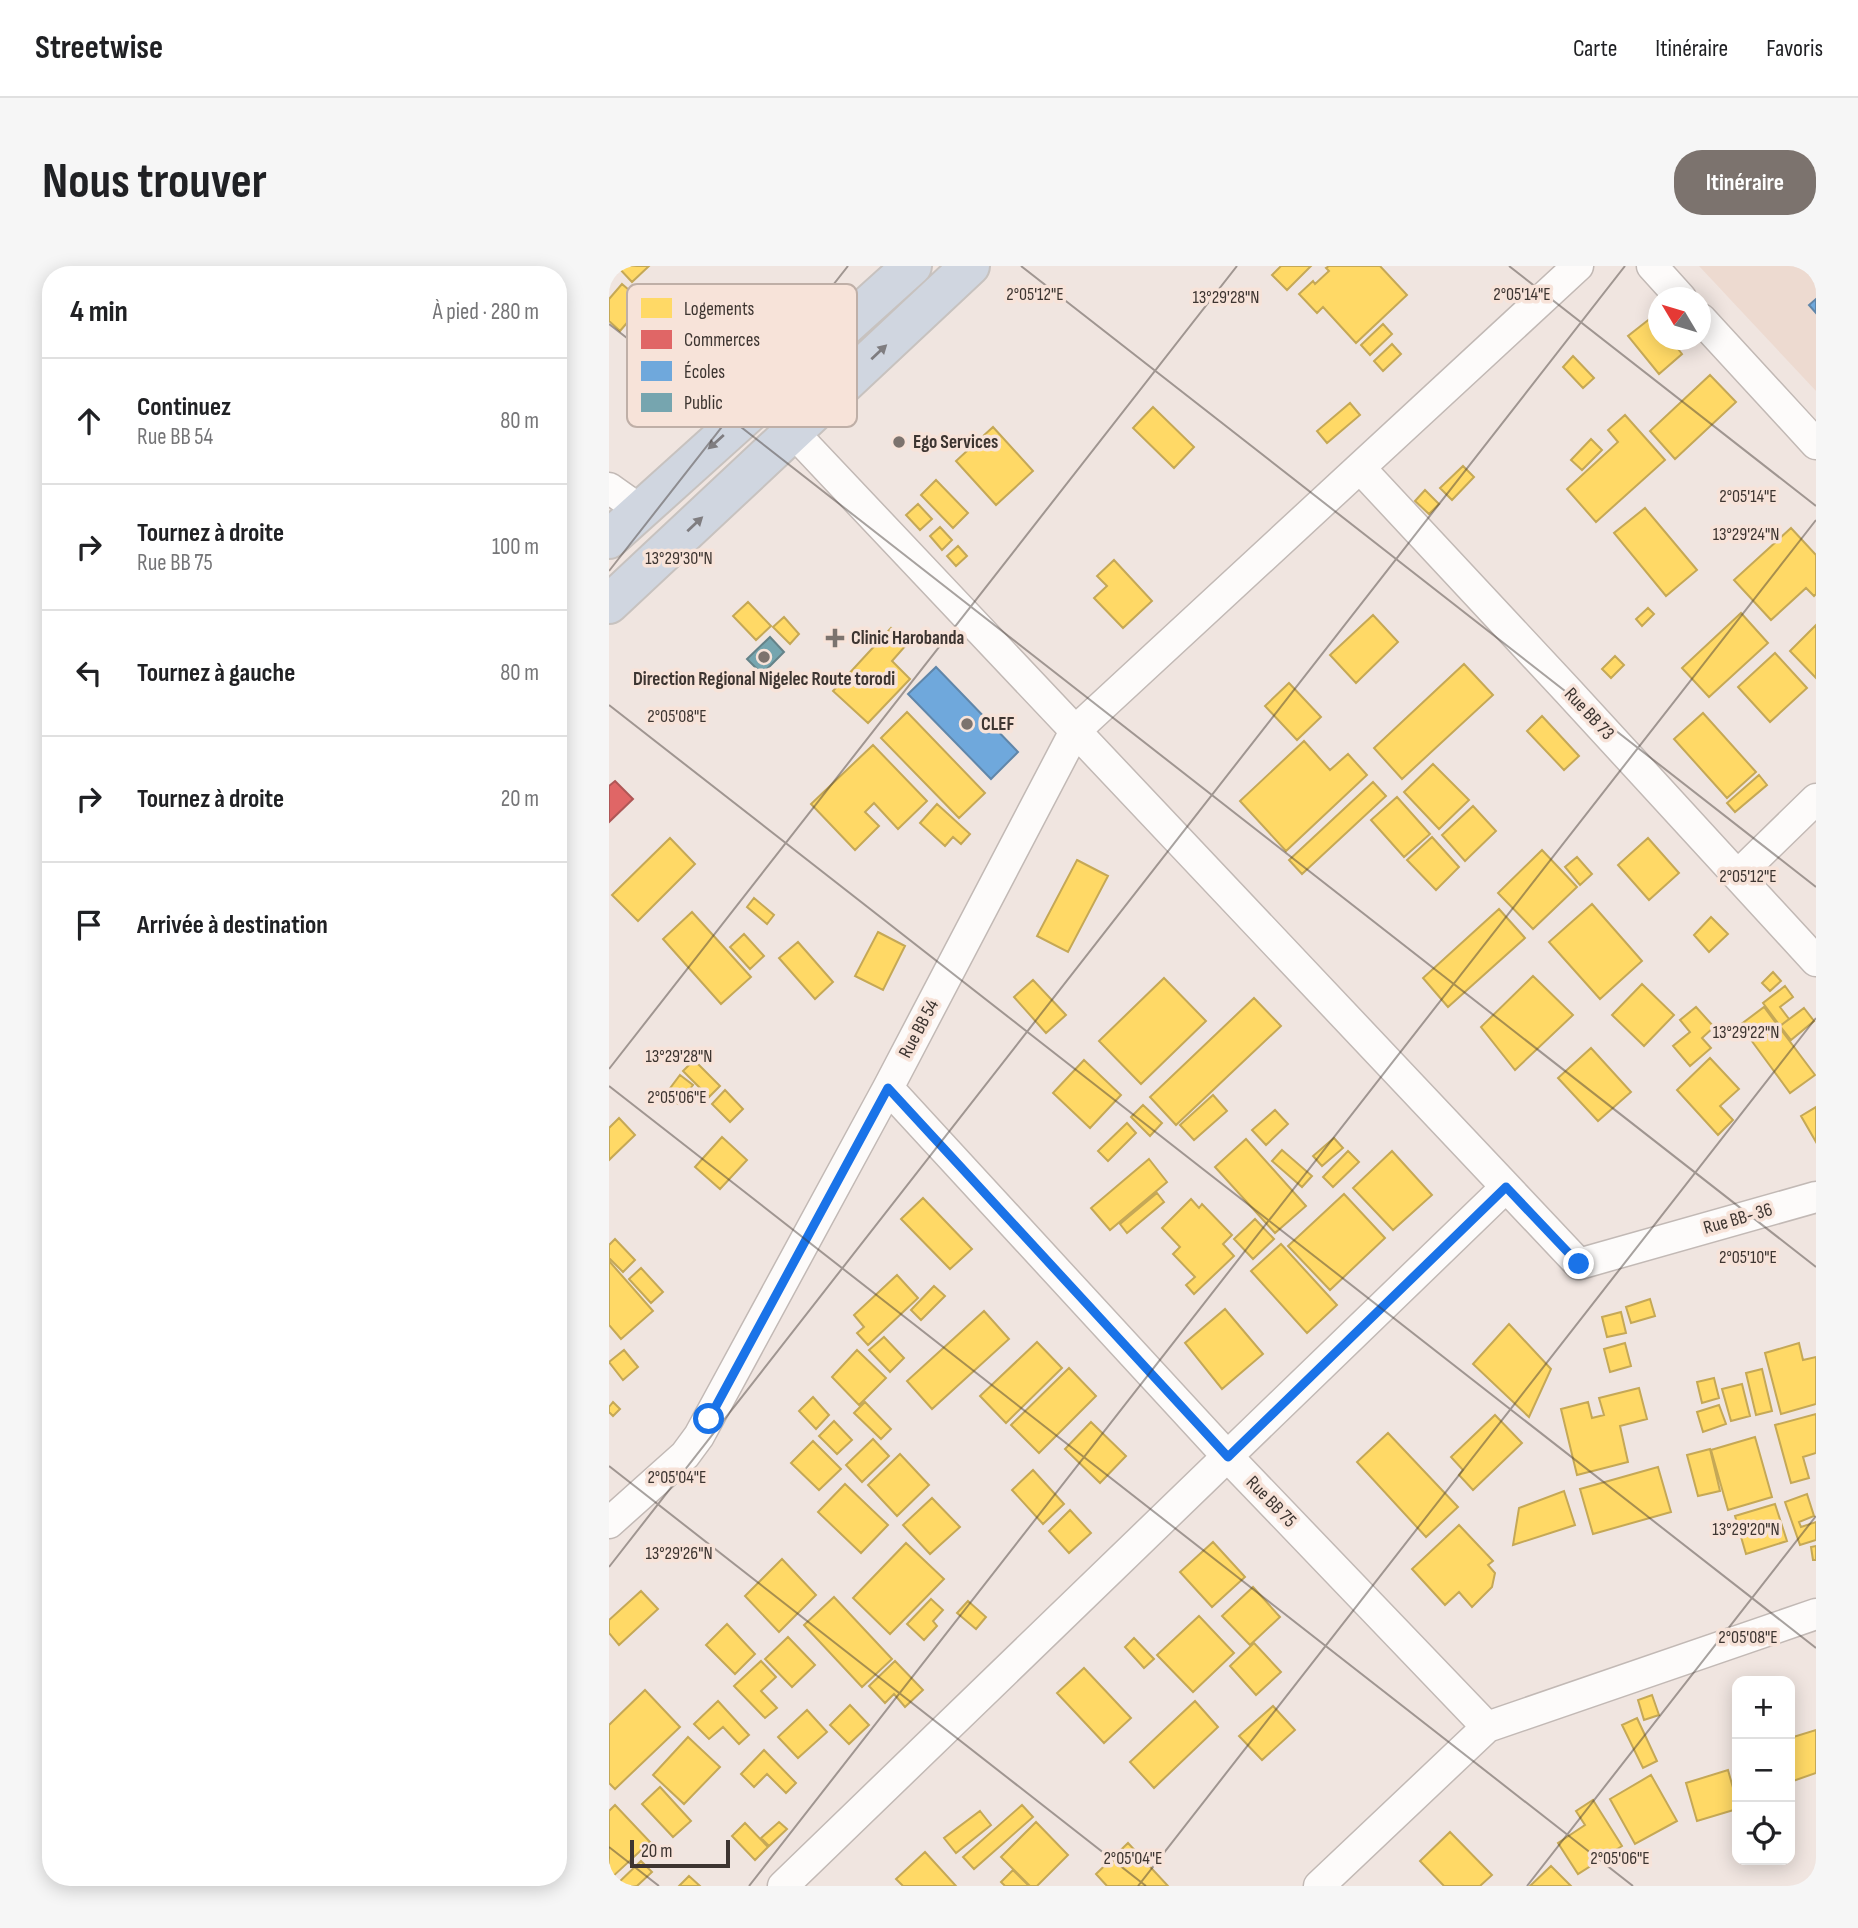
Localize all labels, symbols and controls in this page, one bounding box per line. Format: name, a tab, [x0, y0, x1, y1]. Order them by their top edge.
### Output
text: Streetwise	[35, 28, 163, 68]
text: Carte	[1573, 34, 1617, 63]
text: Itinéraire	[1655, 34, 1728, 63]
text: Favoris	[1766, 34, 1823, 63]
button: Itinéraire	[1674, 150, 1816, 215]
text: Nous trouver	[42, 153, 267, 212]
legend	[627, 284, 857, 427]
text: 2°05'12"E	[1006, 284, 1064, 305]
text: 2°05'14"E	[1493, 284, 1551, 305]
text: 13°29'28"N	[1192, 287, 1260, 308]
north arrow	[1648, 287, 1711, 350]
text: 4 min	[70, 294, 128, 330]
text: À pied · 280 m	[433, 298, 539, 326]
text: Logements	[684, 298, 755, 321]
text: Commerces	[684, 329, 760, 352]
one-way arrow	[870, 344, 887, 360]
text: Écoles	[684, 361, 725, 384]
text: Continuez	[137, 392, 231, 423]
text: Public	[684, 392, 723, 415]
icon: ahead	[70, 402, 108, 440]
text: 80 m	[500, 407, 539, 435]
text: Rue BB 54	[137, 423, 213, 451]
place label: Ego Services	[913, 431, 998, 454]
one-way arrow	[707, 434, 724, 449]
marker: Ego Services	[891, 434, 907, 450]
text: 2°05'14"E	[1719, 486, 1777, 507]
one-way arrow	[686, 516, 704, 532]
text: Tournez à droite	[137, 518, 284, 549]
text: 13°29'24"N	[1713, 524, 1779, 545]
icon: right	[70, 528, 108, 566]
text: 100 m	[492, 533, 539, 561]
text: 13°29'30"N	[645, 548, 713, 569]
text: Rue BB 75	[137, 549, 213, 577]
place label: Clinic Harobanda	[851, 627, 964, 650]
marker: Clinic Harobanda	[825, 628, 845, 648]
marker: Direction Regional Nigelec Route torodi	[756, 649, 772, 665]
icon: left	[70, 654, 108, 692]
text: Tournez à gauche	[137, 658, 295, 689]
text: 80 m	[500, 659, 539, 687]
place label: Direction Regional Nigelec Route torodi	[633, 668, 895, 691]
street label: Rue BB 73	[1559, 683, 1619, 745]
text: 2°05'08"E	[647, 706, 707, 727]
place label: CLEF	[981, 713, 1014, 736]
marker: CLEF	[959, 716, 975, 732]
icon: right	[70, 780, 108, 818]
text: Tournez à droite	[137, 784, 284, 815]
text: 20 m	[501, 785, 539, 813]
text: 2°05'12"E	[1719, 866, 1777, 887]
icon: arrive	[70, 906, 108, 944]
text: Arrivée à destination	[137, 910, 328, 941]
street label: Rue BB 54	[894, 996, 944, 1062]
text: 13°29'22"N	[1713, 1022, 1779, 1043]
text: 13°29'28"N	[645, 1046, 713, 1067]
text: 2°05'06"E	[647, 1087, 707, 1108]
street label: Rue BB- 36	[1701, 1198, 1775, 1240]
text: 2°05'10"E	[1719, 1247, 1777, 1268]
route end	[1563, 1248, 1594, 1279]
route start	[693, 1403, 724, 1434]
text: 2°05'04"E	[647, 1467, 707, 1488]
street label: Rue BB 75	[1241, 1472, 1301, 1532]
text: 13°29'20"N	[1712, 1519, 1780, 1540]
text: 13°29'26"N	[645, 1543, 713, 1564]
text: 2°05'08"E	[1718, 1627, 1778, 1648]
map controls	[1732, 1676, 1795, 1865]
button: +	[1732, 1676, 1795, 1739]
button: −	[1732, 1739, 1795, 1802]
button: locate	[1732, 1802, 1795, 1865]
scale bar	[630, 1837, 730, 1869]
text: 20 m	[641, 1840, 673, 1863]
text: 2°05'04"E	[1103, 1848, 1163, 1869]
text: 2°05'06"E	[1590, 1848, 1650, 1869]

